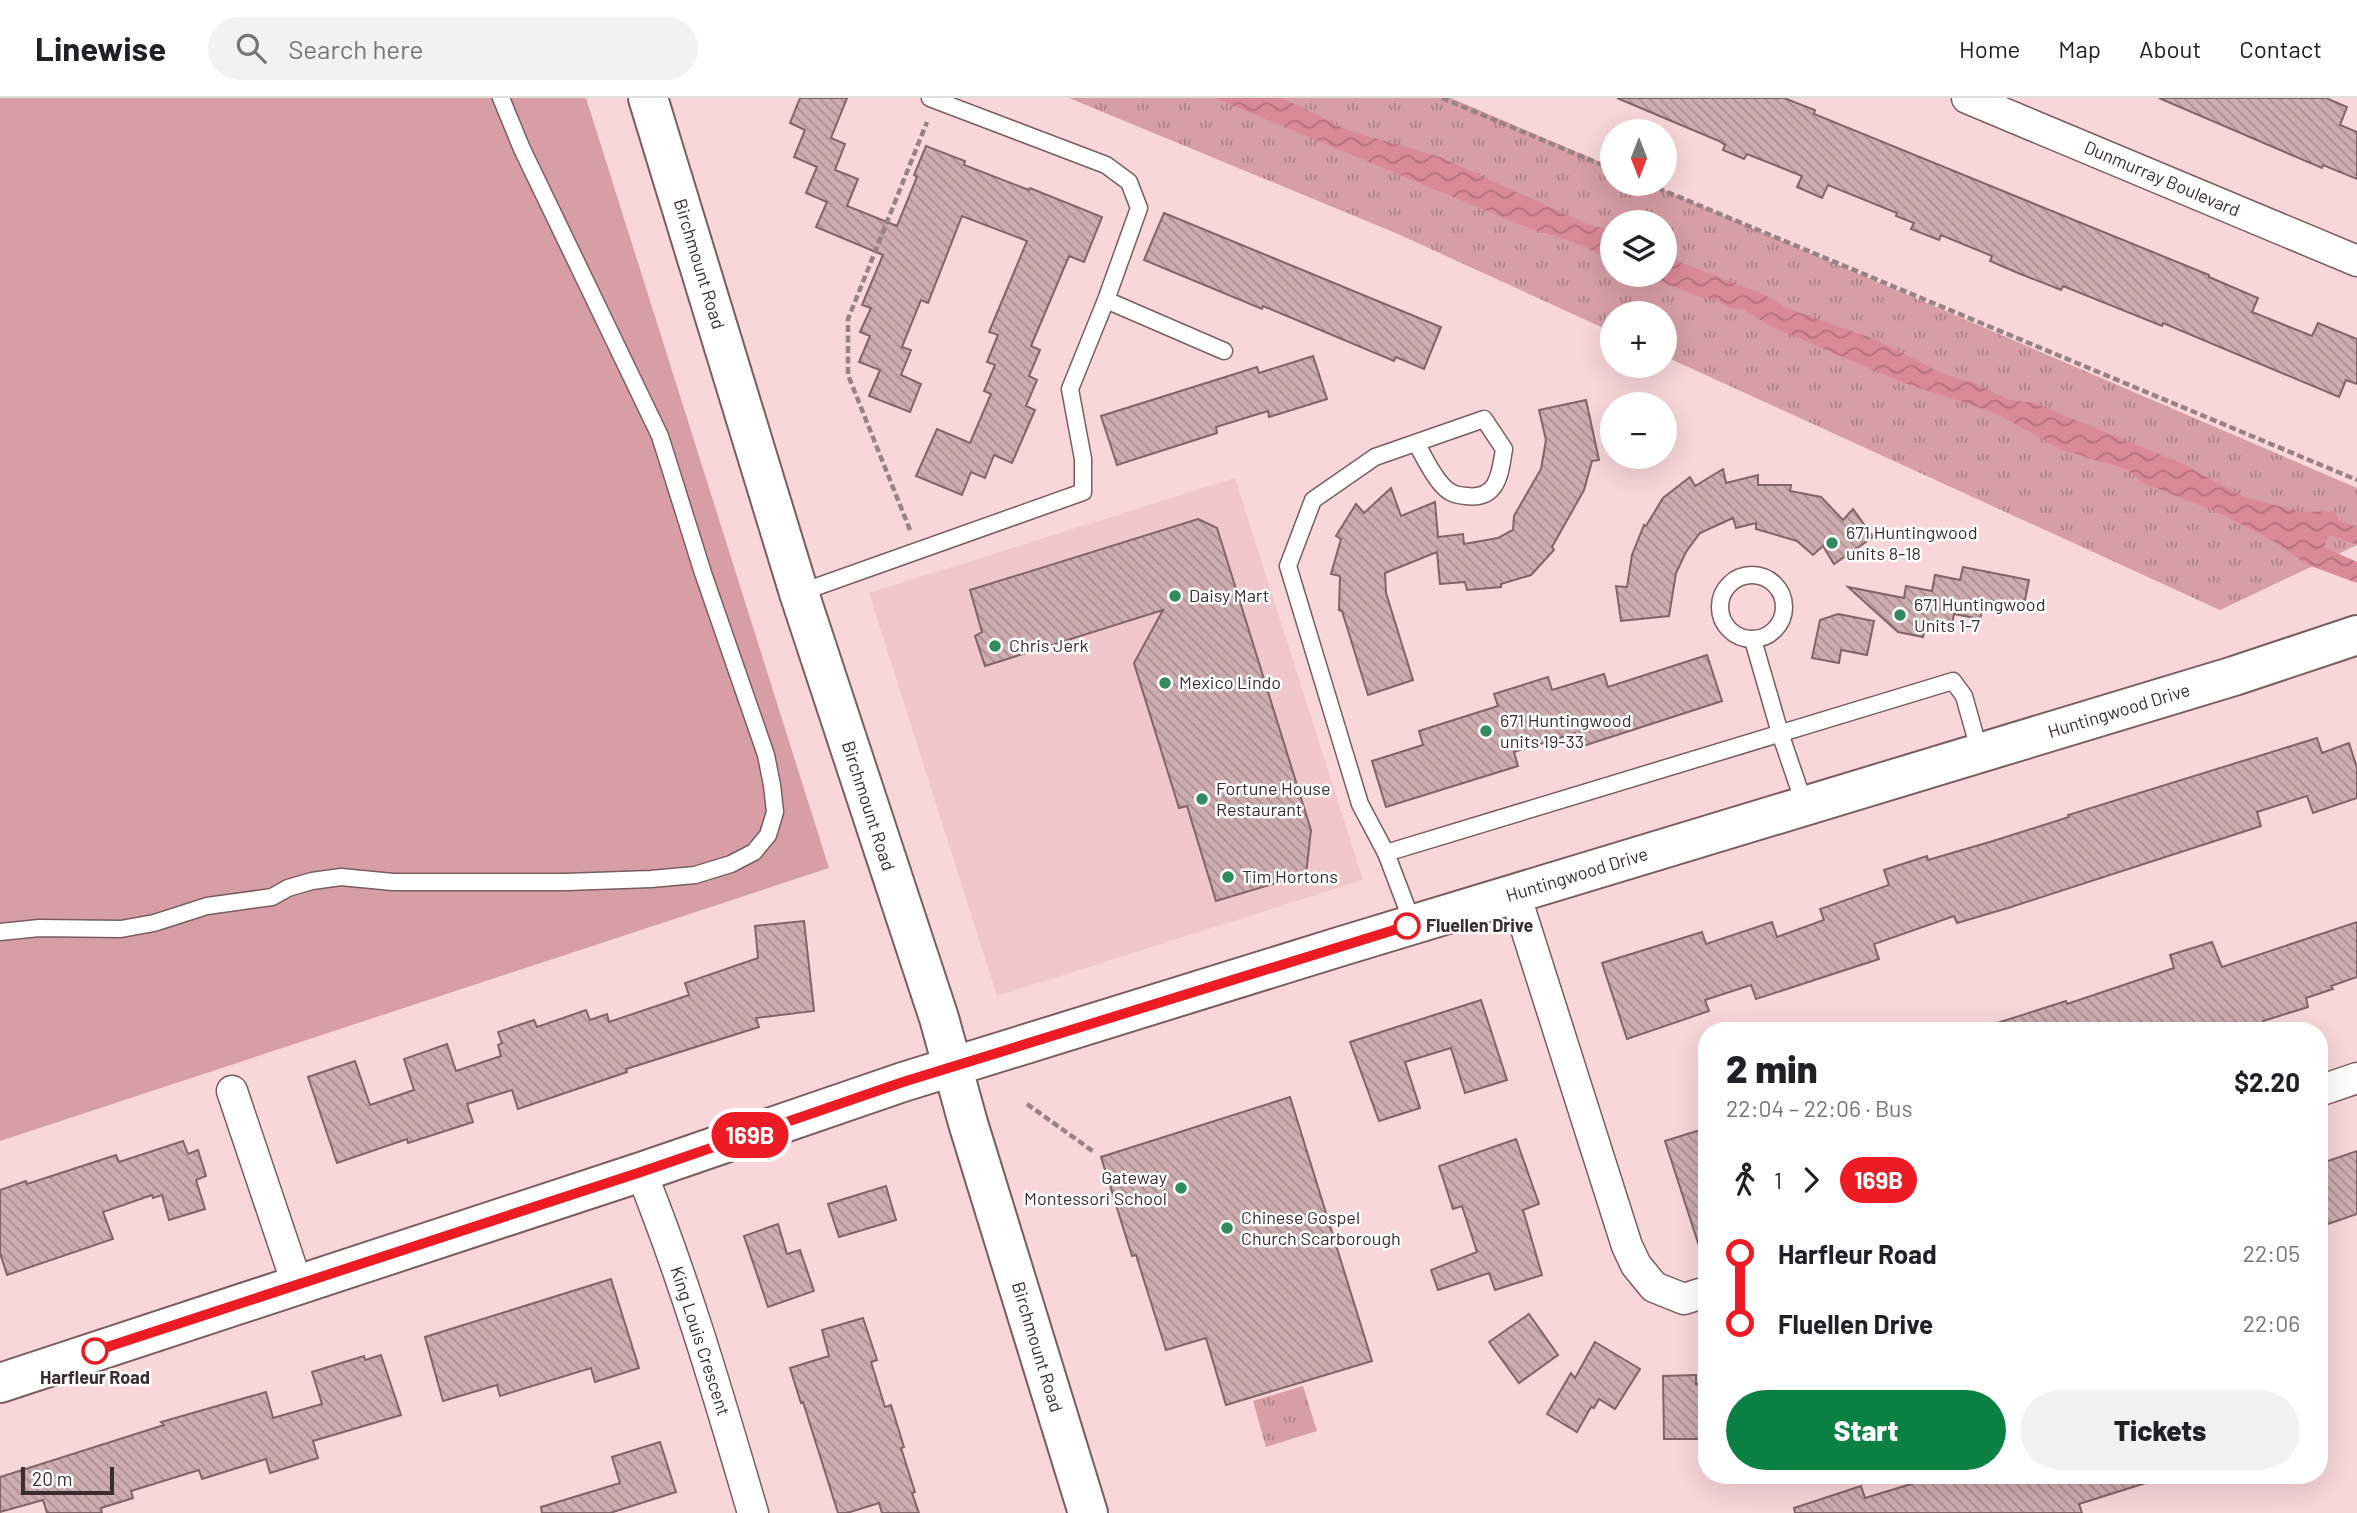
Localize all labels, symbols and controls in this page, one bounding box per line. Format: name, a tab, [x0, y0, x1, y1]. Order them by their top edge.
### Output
search box	[208, 17, 698, 80]
text: Linewise	[35, 28, 166, 68]
icon: search	[232, 29, 270, 67]
text: Search here	[288, 33, 423, 64]
text: Home	[1959, 34, 2020, 63]
text: Map	[2058, 34, 2101, 63]
text: About	[2139, 34, 2201, 63]
text: Contact	[2239, 34, 2322, 63]
north arrow	[1600, 119, 1676, 196]
map controls	[1600, 119, 1677, 469]
street label: Dunmurray Boulevard	[2081, 135, 2244, 221]
street label: Birchmount Road	[670, 196, 730, 332]
button: layers	[1600, 210, 1677, 287]
button: +	[1600, 301, 1677, 378]
button: −	[1600, 392, 1677, 469]
place label: 671 Huntingwood units 8-18	[1846, 521, 1977, 564]
marker: 671 Huntingwood units 8-18	[1824, 535, 1840, 551]
place label: Daisy Mart	[1189, 584, 1269, 606]
marker: Daisy Mart	[1167, 588, 1183, 604]
place label: 671 Huntingwood Units 1-7	[1914, 593, 2045, 636]
marker: 671 Huntingwood Units 1-7	[1892, 607, 1908, 623]
place label: Chris Jerk	[1009, 634, 1089, 656]
marker: Chris Jerk	[987, 638, 1003, 654]
place label: Mexico Lindo	[1179, 671, 1281, 693]
marker: Mexico Lindo	[1157, 675, 1173, 691]
street label: Huntingwood Drive	[2045, 678, 2192, 742]
place label: 671 Huntingwood units 19-33	[1500, 709, 1631, 752]
marker: 671 Huntingwood units 19-33	[1478, 723, 1494, 739]
street label: Birchmount Road	[838, 738, 900, 873]
place label: Fortune House Restaurant	[1216, 777, 1331, 820]
marker: Fortune House Restaurant	[1194, 791, 1210, 807]
street label: Huntingwood Drive	[1503, 842, 1650, 906]
place label: Tim Hortons	[1242, 865, 1338, 887]
marker: Tim Hortons	[1220, 869, 1236, 885]
marker: Fluellen Drive	[1394, 913, 1420, 939]
place label: Fluellen Drive	[1426, 914, 1534, 936]
text: 2 min	[1726, 1045, 1818, 1091]
text: $2.20	[2234, 1066, 2300, 1097]
text: 22:04 – 22:06 · Bus	[1726, 1094, 1912, 1122]
line badge: 169B	[701, 1112, 799, 1158]
text: 169B	[725, 1120, 775, 1149]
icon: walk	[1726, 1161, 1764, 1199]
icon: forward	[1792, 1161, 1830, 1199]
text: 169B	[1854, 1165, 1903, 1194]
place label: Gateway Montessori School	[1024, 1166, 1167, 1209]
text: 1	[1774, 1166, 1782, 1194]
marker: Gateway Montessori School	[1173, 1180, 1189, 1196]
place label: Chinese Gospel Church Scarborough	[1241, 1206, 1401, 1249]
marker: Chinese Gospel Church Scarborough	[1219, 1220, 1235, 1236]
text: Harfleur Road	[1778, 1238, 1937, 1269]
text: 22:05	[2243, 1239, 2300, 1267]
street label: King Louis Crescent	[666, 1263, 735, 1418]
street label: Birchmount Road	[1008, 1279, 1068, 1415]
text: Fluellen Drive	[1778, 1308, 1933, 1339]
text: 22:06	[2243, 1309, 2300, 1337]
marker: Harfleur Road	[82, 1338, 108, 1364]
place label: Harfleur Road	[40, 1366, 150, 1388]
button: Start	[1726, 1390, 2006, 1470]
button: Tickets	[2020, 1390, 2300, 1470]
scale bar	[21, 1464, 114, 1496]
text: 20 m	[32, 1467, 72, 1490]

